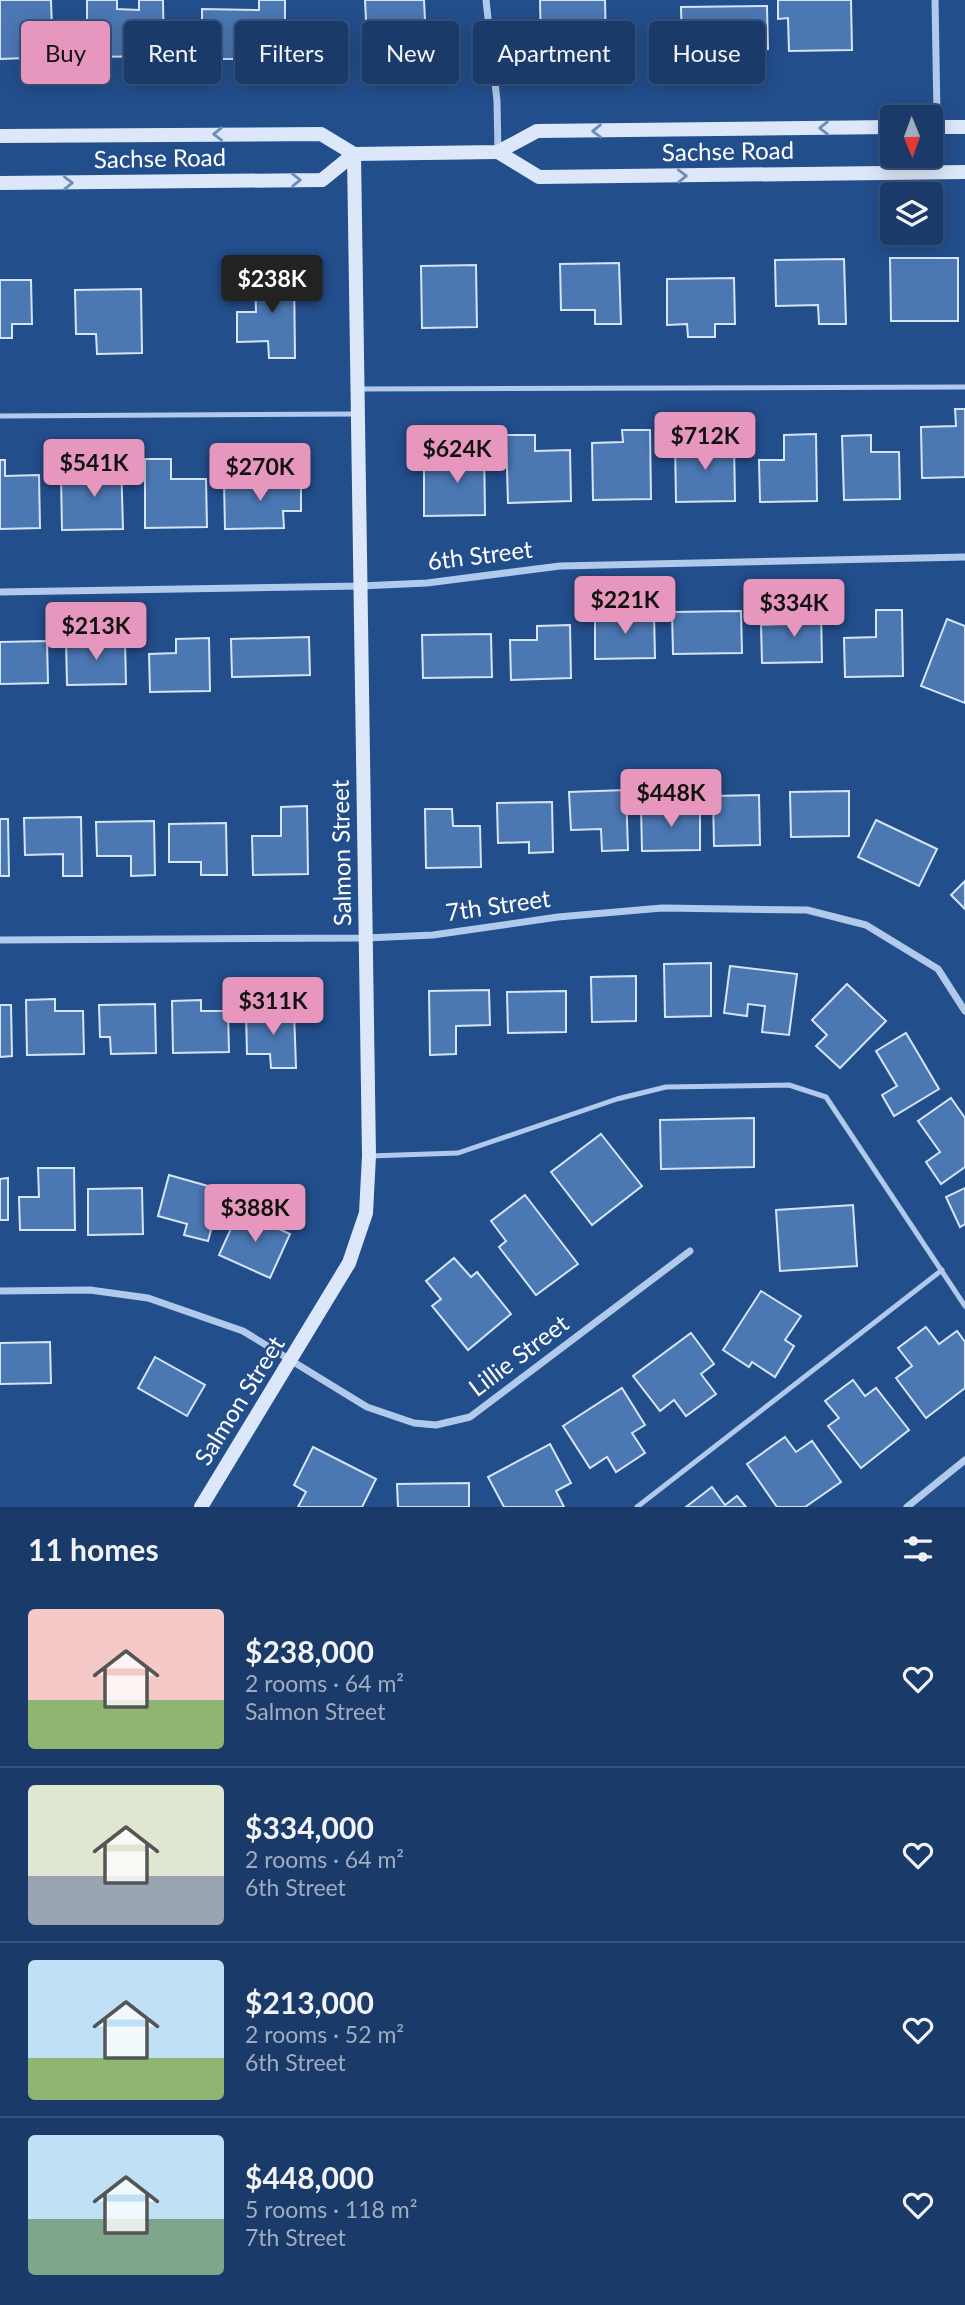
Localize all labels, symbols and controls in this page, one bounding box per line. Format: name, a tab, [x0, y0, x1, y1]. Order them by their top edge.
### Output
chip: Buy	[21, 21, 110, 84]
chip: Rent	[124, 21, 221, 84]
chip: Filters	[235, 21, 348, 84]
chip: New	[362, 21, 459, 84]
chip: Apartment	[473, 21, 635, 84]
chip: House	[649, 21, 765, 84]
north arrow	[880, 105, 943, 168]
map controls	[880, 105, 943, 245]
one-way arrow	[819, 120, 829, 136]
one-way arrow	[591, 123, 602, 139]
one-way arrow	[213, 127, 224, 142]
street label: Sachse Road	[662, 135, 794, 166]
street label: Sachse Road	[94, 142, 226, 173]
one-way arrow	[676, 168, 687, 183]
one-way arrow	[291, 172, 301, 188]
one-way arrow	[63, 175, 74, 190]
button: layers	[880, 182, 943, 245]
pin: $238K	[223, 256, 321, 315]
text: $238K	[237, 264, 307, 292]
pin: $712K	[656, 412, 754, 472]
text: $712K	[670, 421, 740, 449]
pin: $624K	[408, 426, 506, 485]
text: $624K	[422, 434, 492, 462]
pin: $541K	[45, 440, 143, 499]
pin: $270K	[211, 444, 309, 503]
text: $541K	[59, 448, 129, 476]
text: $270K	[225, 452, 295, 480]
street label: 6th Street	[426, 534, 534, 575]
pin: $221K	[576, 576, 674, 636]
pin: $334K	[745, 580, 843, 639]
text: $221K	[590, 585, 660, 613]
text: $334K	[759, 588, 829, 616]
pin: $213K	[47, 602, 145, 662]
text: $213K	[61, 611, 131, 639]
pin: $448K	[622, 770, 720, 829]
text: $448K	[636, 778, 706, 806]
street label: Salmon Street	[325, 779, 356, 927]
street label: 7th Street	[444, 883, 552, 926]
pin: $311K	[224, 978, 322, 1037]
text: $311K	[238, 986, 308, 1014]
pin: $388K	[206, 1184, 304, 1244]
text: $388K	[220, 1193, 290, 1221]
street label: Lillie Street	[463, 1308, 574, 1402]
street label: Salmon Street	[188, 1330, 290, 1470]
icon: filters	[899, 1530, 937, 1568]
text: 11 homes	[28, 1531, 159, 1567]
text: $238,000	[245, 1633, 374, 1669]
icon: home	[84, 1637, 168, 1721]
icon: heart	[899, 1660, 937, 1698]
text: 2 rooms · 64 m²	[245, 1669, 404, 1697]
text: Salmon Street	[245, 1697, 385, 1725]
text: $334,000	[245, 1809, 374, 1845]
icon: home	[84, 1813, 168, 1897]
icon: heart	[899, 1836, 937, 1874]
text: 2 rooms · 64 m²	[245, 1845, 404, 1873]
text: 6th Street	[245, 1873, 346, 1901]
text: $213,000	[245, 1984, 374, 2020]
icon: home	[84, 1988, 168, 2072]
icon: heart	[899, 2011, 937, 2049]
text: 2 rooms · 52 m²	[245, 2020, 404, 2048]
text: 6th Street	[245, 2048, 346, 2076]
text: $448,000	[245, 2159, 374, 2195]
icon: home	[84, 2163, 168, 2247]
icon: heart	[899, 2186, 937, 2224]
text: 5 rooms · 118 m²	[245, 2195, 417, 2223]
text: 7th Street	[245, 2223, 346, 2251]

